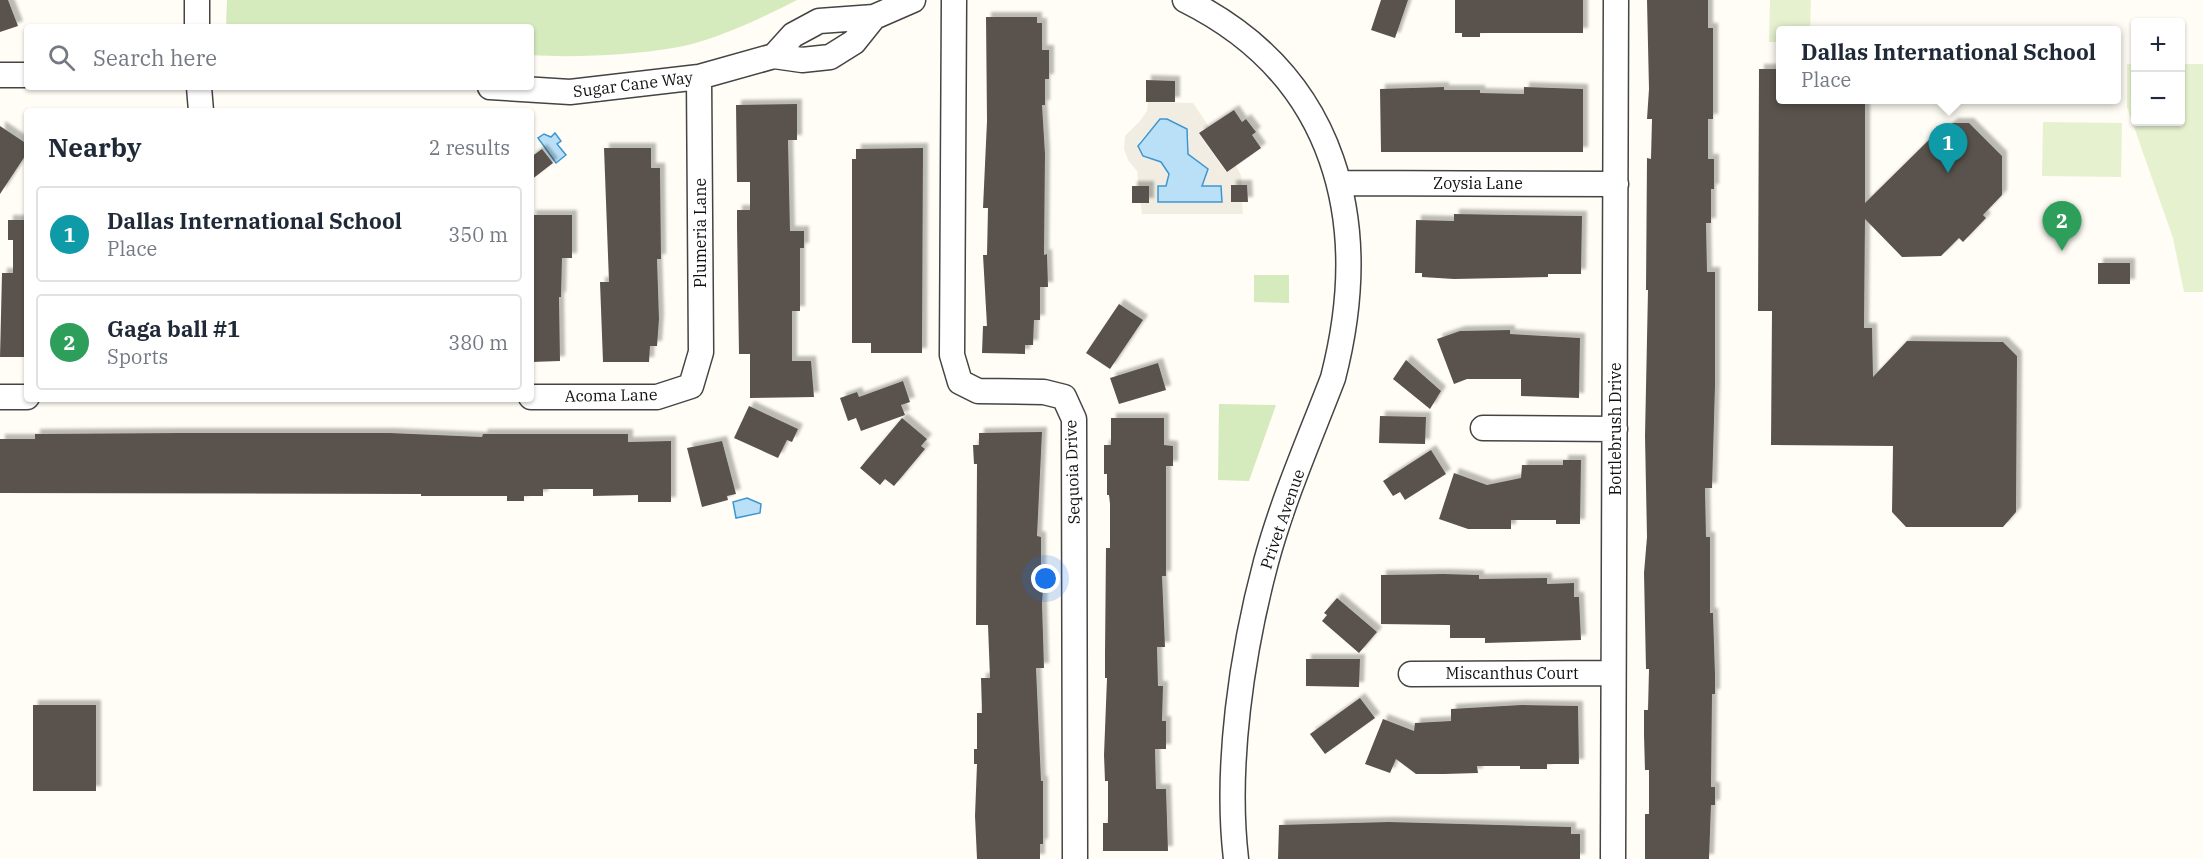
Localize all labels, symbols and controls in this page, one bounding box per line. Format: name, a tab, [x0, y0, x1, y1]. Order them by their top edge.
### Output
map controls	[2131, 18, 2185, 126]
button: +	[2131, 18, 2185, 72]
search box	[24, 24, 534, 90]
popup	[1776, 26, 2121, 104]
text: Dallas International School	[1801, 37, 2096, 66]
icon: search	[45, 41, 78, 74]
text: Search here	[93, 43, 217, 72]
text: Place	[1801, 66, 1851, 93]
street label: Sugar Cane Way	[572, 67, 695, 101]
button: −	[2131, 72, 2185, 126]
pin: 1	[1928, 124, 1968, 173]
text: Nearby	[48, 130, 142, 164]
text: 2 results	[429, 134, 510, 161]
street label: Zoysia Lane	[1433, 173, 1523, 193]
street label: Plumeria Lane	[690, 178, 710, 288]
pin: 2	[2042, 202, 2082, 251]
text: Dallas International School	[107, 206, 402, 235]
text: 1	[64, 221, 76, 248]
text: 350 m	[448, 221, 508, 248]
text: Place	[107, 235, 157, 262]
text: Gaga ball #1	[107, 314, 240, 343]
text: 2	[64, 329, 76, 356]
text: 380 m	[448, 329, 508, 356]
text: Sports	[107, 343, 168, 370]
street label: Bottlebrush Drive	[1605, 362, 1625, 496]
street label: Acoma Lane	[564, 384, 658, 406]
street label: Sequoia Drive	[1060, 419, 1084, 525]
street label: Privet Avenue	[1256, 466, 1308, 572]
your location	[1031, 564, 1060, 593]
street label: Miscanthus Court	[1445, 663, 1579, 683]

